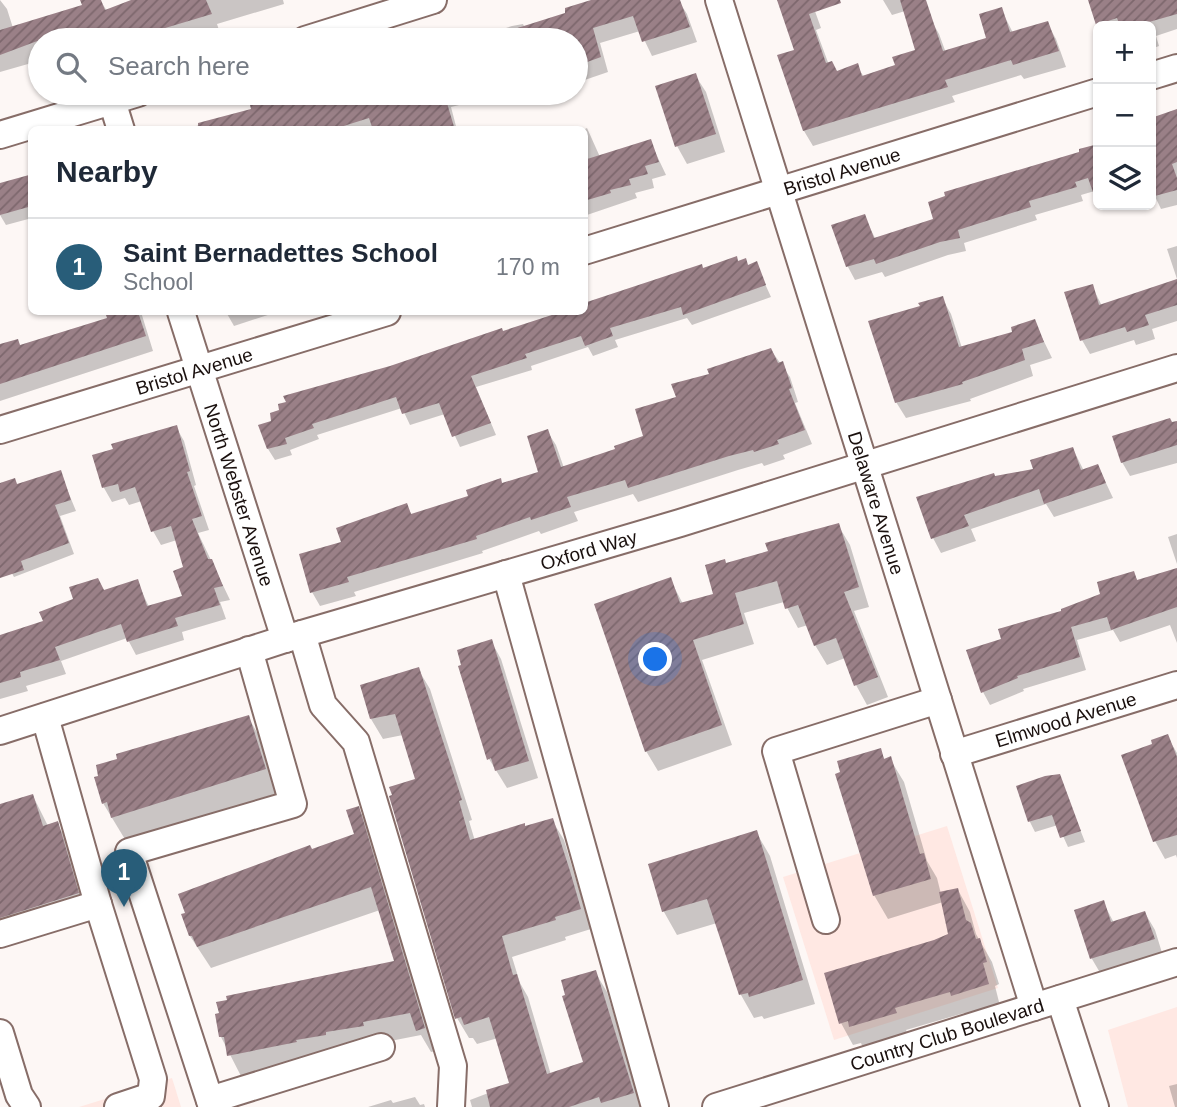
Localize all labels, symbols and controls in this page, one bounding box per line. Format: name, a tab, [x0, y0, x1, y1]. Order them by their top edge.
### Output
map controls	[1093, 21, 1156, 210]
button: +	[1093, 21, 1156, 84]
search box	[28, 28, 588, 105]
icon: search	[52, 48, 90, 86]
text: Search here	[108, 51, 250, 81]
button: −	[1093, 84, 1156, 147]
street label: Bristol Avenue	[781, 144, 903, 200]
button: layers	[1093, 147, 1156, 210]
text: Nearby	[56, 155, 158, 188]
text: Saint Bernadettes School	[123, 238, 438, 268]
text: 1	[73, 254, 85, 280]
text: 170 m	[496, 254, 560, 280]
text: School	[123, 269, 193, 295]
street label: Bristol Avenue	[133, 344, 255, 399]
street label: North Webster Avenue	[200, 401, 278, 589]
street label: Delaware Avenue	[844, 429, 908, 577]
street label: Oxford Way	[538, 526, 640, 574]
your location	[638, 642, 672, 676]
street label: Elmwood Avenue	[993, 688, 1139, 752]
pin: 1	[101, 849, 147, 907]
street label: Country Club Boulevard	[848, 995, 1046, 1075]

